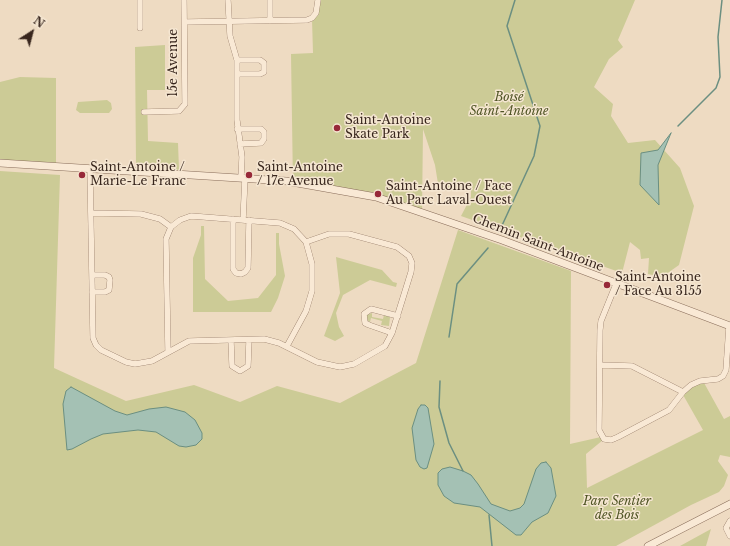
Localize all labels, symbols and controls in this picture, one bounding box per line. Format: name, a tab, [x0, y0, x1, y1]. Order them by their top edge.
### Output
north arrow	[12, 12, 52, 52]
text: N	[31, 14, 47, 31]
street label: 15e Avenue	[167, 29, 181, 97]
park label: Boisé Saint-Antoine	[469, 91, 549, 119]
place label: Saint-Antoine Skate Park	[345, 114, 431, 142]
marker: Saint-Antoine Skate Park	[332, 123, 342, 133]
place label: Saint-Antoine / Marie-Le Franc	[90, 161, 186, 189]
place label: Saint-Antoine / 17e Avenue	[257, 161, 343, 189]
marker: Saint-Antoine / Marie-Le Franc	[77, 170, 87, 180]
marker: Saint-Antoine / 17e Avenue	[244, 170, 254, 180]
place label: Saint-Antoine / Face Au Parc Laval-Ouest	[386, 180, 512, 208]
marker: Saint-Antoine / Face Au Parc Laval-Ouest	[373, 189, 383, 199]
street label: Chemin Saint-Antoine	[470, 211, 606, 275]
place label: Saint-Antoine / Face Au 3155	[615, 271, 702, 299]
marker: Saint-Antoine / Face Au 3155	[602, 280, 612, 290]
park label: Parc Sentier des Bois	[583, 495, 651, 523]

